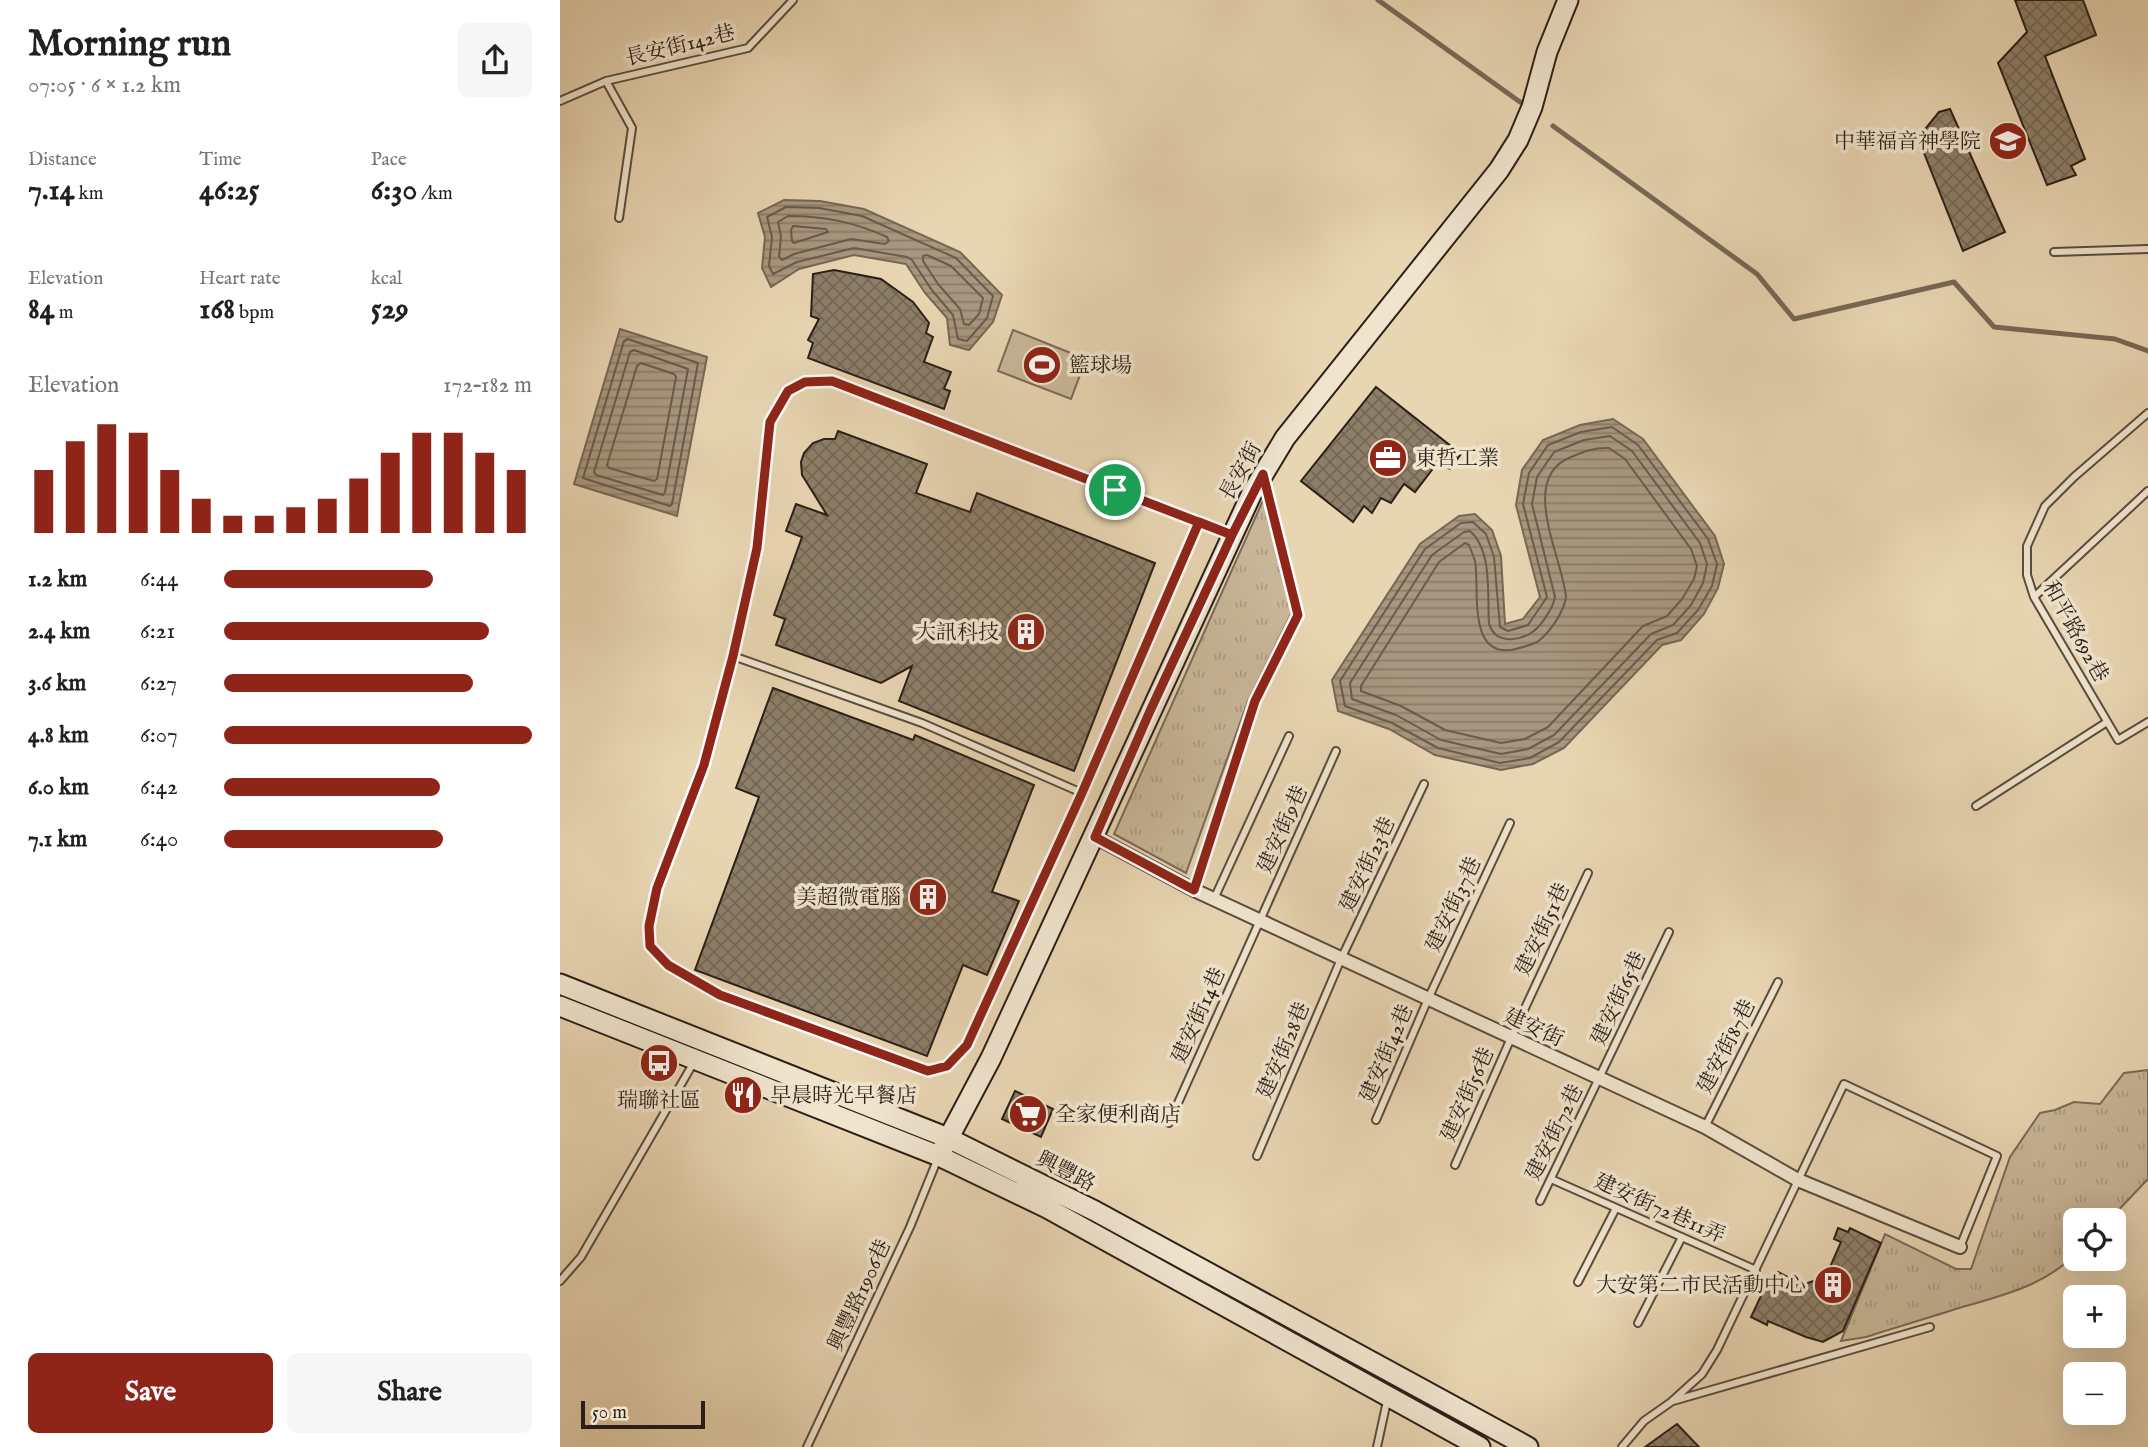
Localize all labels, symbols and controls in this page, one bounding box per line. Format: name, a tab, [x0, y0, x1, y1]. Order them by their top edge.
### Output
street label: 長安街142巷	[623, 20, 738, 73]
text: Morning run	[28, 21, 231, 69]
button: share	[458, 23, 532, 97]
text: 07:05 · 6 × 1.2 km	[28, 71, 181, 100]
school or university icon: 中華福音神學院	[1987, 120, 2029, 162]
place label: 中華福音神學院	[1834, 129, 1981, 156]
text: Distance	[28, 148, 97, 172]
text: Time	[199, 148, 242, 172]
text: Pace	[371, 148, 407, 172]
text: 7.14	[28, 172, 74, 210]
text: 46:25	[199, 172, 259, 210]
text: 6:30	[371, 172, 417, 210]
text: km	[74, 182, 103, 206]
text: /km	[417, 182, 453, 206]
text: Elevation	[28, 267, 103, 291]
text: Heart rate	[199, 267, 280, 291]
text: kcal	[371, 267, 402, 291]
text: 84	[28, 291, 54, 329]
text: 168	[199, 291, 235, 329]
text: 529	[371, 291, 409, 329]
text: m	[54, 301, 73, 325]
text: bpm	[235, 301, 274, 325]
sports icon: 籃球場	[1021, 344, 1063, 386]
place label: 籃球場	[1069, 353, 1132, 380]
text: Elevation	[28, 371, 119, 400]
text: 172–182 m	[443, 371, 532, 400]
office icon: 東哲工業	[1367, 437, 1409, 479]
street label: 長安街	[1214, 438, 1268, 506]
place label: 東哲工業	[1415, 446, 1499, 473]
pin	[1085, 460, 1145, 520]
icon: arrive	[1096, 471, 1134, 509]
text: 1.2 km	[28, 565, 87, 594]
text: 6:44	[140, 565, 178, 594]
street label: 和平路692巷	[2036, 576, 2114, 687]
building icon: 大訊科技	[1005, 611, 1047, 653]
text: 2.4 km	[28, 617, 90, 646]
text: 6:21	[140, 617, 175, 646]
place label: 大訊科技	[915, 620, 999, 647]
text: 3.6 km	[28, 669, 86, 698]
text: 6:27	[140, 669, 177, 698]
text: 4.8 km	[28, 721, 89, 750]
text: 6:07	[140, 721, 178, 750]
text: 6.0 km	[28, 773, 89, 802]
text: 6:42	[140, 773, 178, 802]
street label: 建安街9巷	[1252, 782, 1315, 878]
street label: 建安街23巷	[1335, 813, 1402, 916]
text: 7.1 km	[28, 825, 87, 854]
text: 6:40	[140, 825, 178, 854]
street label: 建安街37巷	[1421, 853, 1488, 956]
building icon: 美超微電腦	[907, 876, 949, 918]
street label: 建安街51巷	[1510, 879, 1577, 980]
place label: 美超微電腦	[796, 885, 901, 912]
street label: 建安街65巷	[1586, 947, 1653, 1050]
street label: 建安街14巷	[1166, 963, 1232, 1068]
street label: 建安街87巷	[1692, 995, 1763, 1098]
street label: 建安街28巷	[1252, 998, 1317, 1103]
street label: 建安街42巷	[1355, 1000, 1420, 1107]
street label: 建安街	[1499, 1003, 1568, 1054]
bus stop icon: 瑞聯社區	[638, 1042, 680, 1084]
street label: 建安街56巷	[1436, 1043, 1501, 1146]
restaurant icon: 早晨時光早餐店	[722, 1074, 764, 1116]
street label: 建安街72巷	[1520, 1080, 1590, 1185]
place label: 早晨時光早餐店	[770, 1083, 917, 1110]
place label: 瑞聯社區	[617, 1088, 701, 1115]
supermarket icon: 全家便利商店	[1007, 1093, 1049, 1135]
place label: 全家便利商店	[1055, 1102, 1181, 1129]
street label: 興豐路	[1031, 1146, 1100, 1199]
street label: 建安街72巷11弄	[1590, 1168, 1729, 1250]
map controls	[2063, 1208, 2126, 1425]
button: locate	[2063, 1208, 2126, 1271]
street label: 興豐路1906巷	[823, 1235, 898, 1356]
building icon: 大安第二市民活動中心	[1812, 1264, 1854, 1306]
place label: 大安第二市民活動中心	[1596, 1273, 1806, 1300]
button: +	[2063, 1285, 2126, 1348]
button: Save	[28, 1353, 273, 1433]
button: Share	[287, 1353, 532, 1433]
button: −	[2063, 1362, 2126, 1425]
scale bar	[581, 1398, 705, 1430]
text: 50 m	[592, 1401, 627, 1425]

